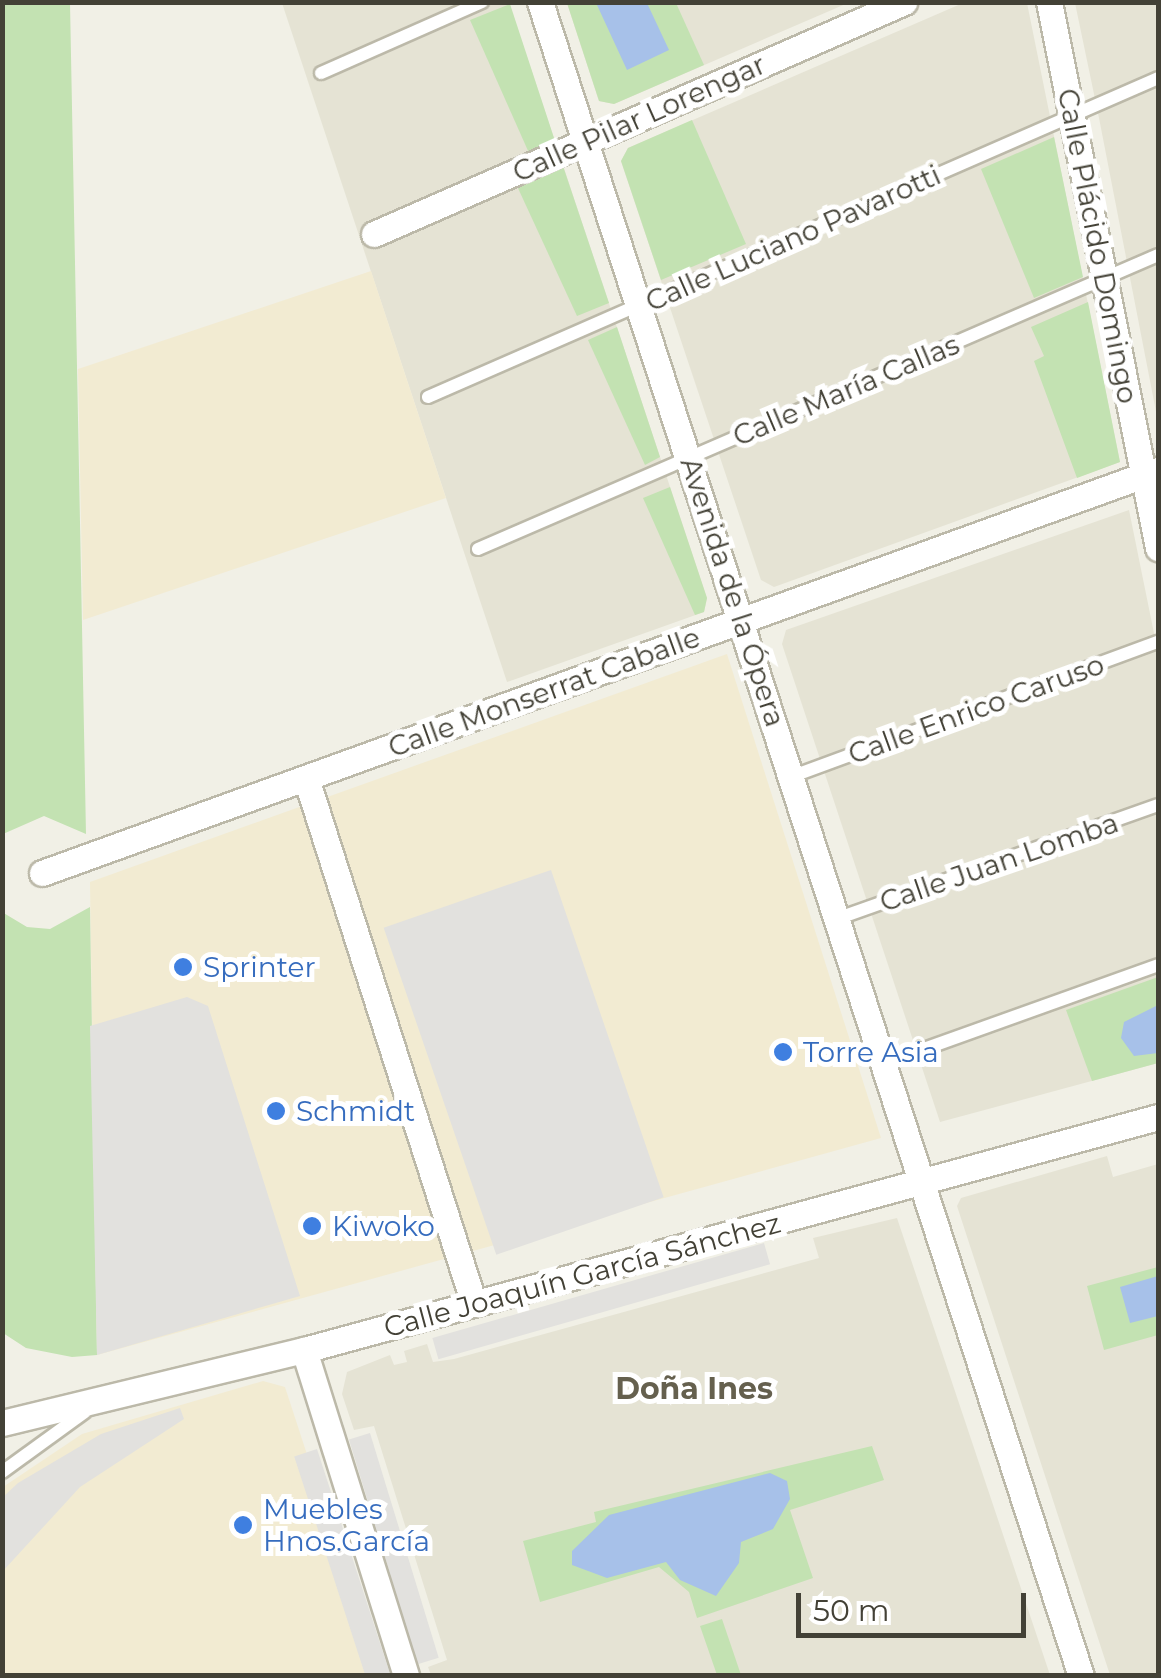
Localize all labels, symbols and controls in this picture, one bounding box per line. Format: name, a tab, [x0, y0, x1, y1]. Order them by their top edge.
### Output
street label: Calle Pilar Lorengar	[507, 47, 771, 189]
street label: Calle Plácido Domingo	[1051, 86, 1145, 406]
street label: Calle Luciano Pavarotti	[640, 158, 946, 318]
street label: Calle María Callas	[728, 327, 964, 453]
street label: Avenida de la Ópera	[674, 453, 792, 731]
street label: Calle Monserrat Caballe	[384, 620, 704, 764]
street label: Calle Enrico Caruso	[844, 647, 1108, 771]
street label: Calle Juan Lomba	[875, 805, 1123, 919]
place label: Sprinter	[203, 950, 316, 984]
marker: Sprinter	[172, 956, 194, 978]
place label: Torre Asia	[803, 1035, 939, 1069]
marker: Torre Asia	[772, 1041, 794, 1063]
place label: Schmidt	[296, 1094, 415, 1128]
marker: Schmidt	[265, 1100, 287, 1122]
street label: Calle Joaquín García Sánchez	[380, 1206, 784, 1344]
place label: Kiwoko	[332, 1209, 435, 1243]
marker: Kiwoko	[301, 1215, 323, 1237]
district label: Doña Ines	[615, 1371, 773, 1407]
place label: Muebles Hnos.García	[263, 1492, 430, 1558]
marker: Muebles Hnos.García	[232, 1514, 254, 1536]
scale bar	[801, 1573, 1031, 1635]
text: 50 m	[813, 1592, 890, 1629]

